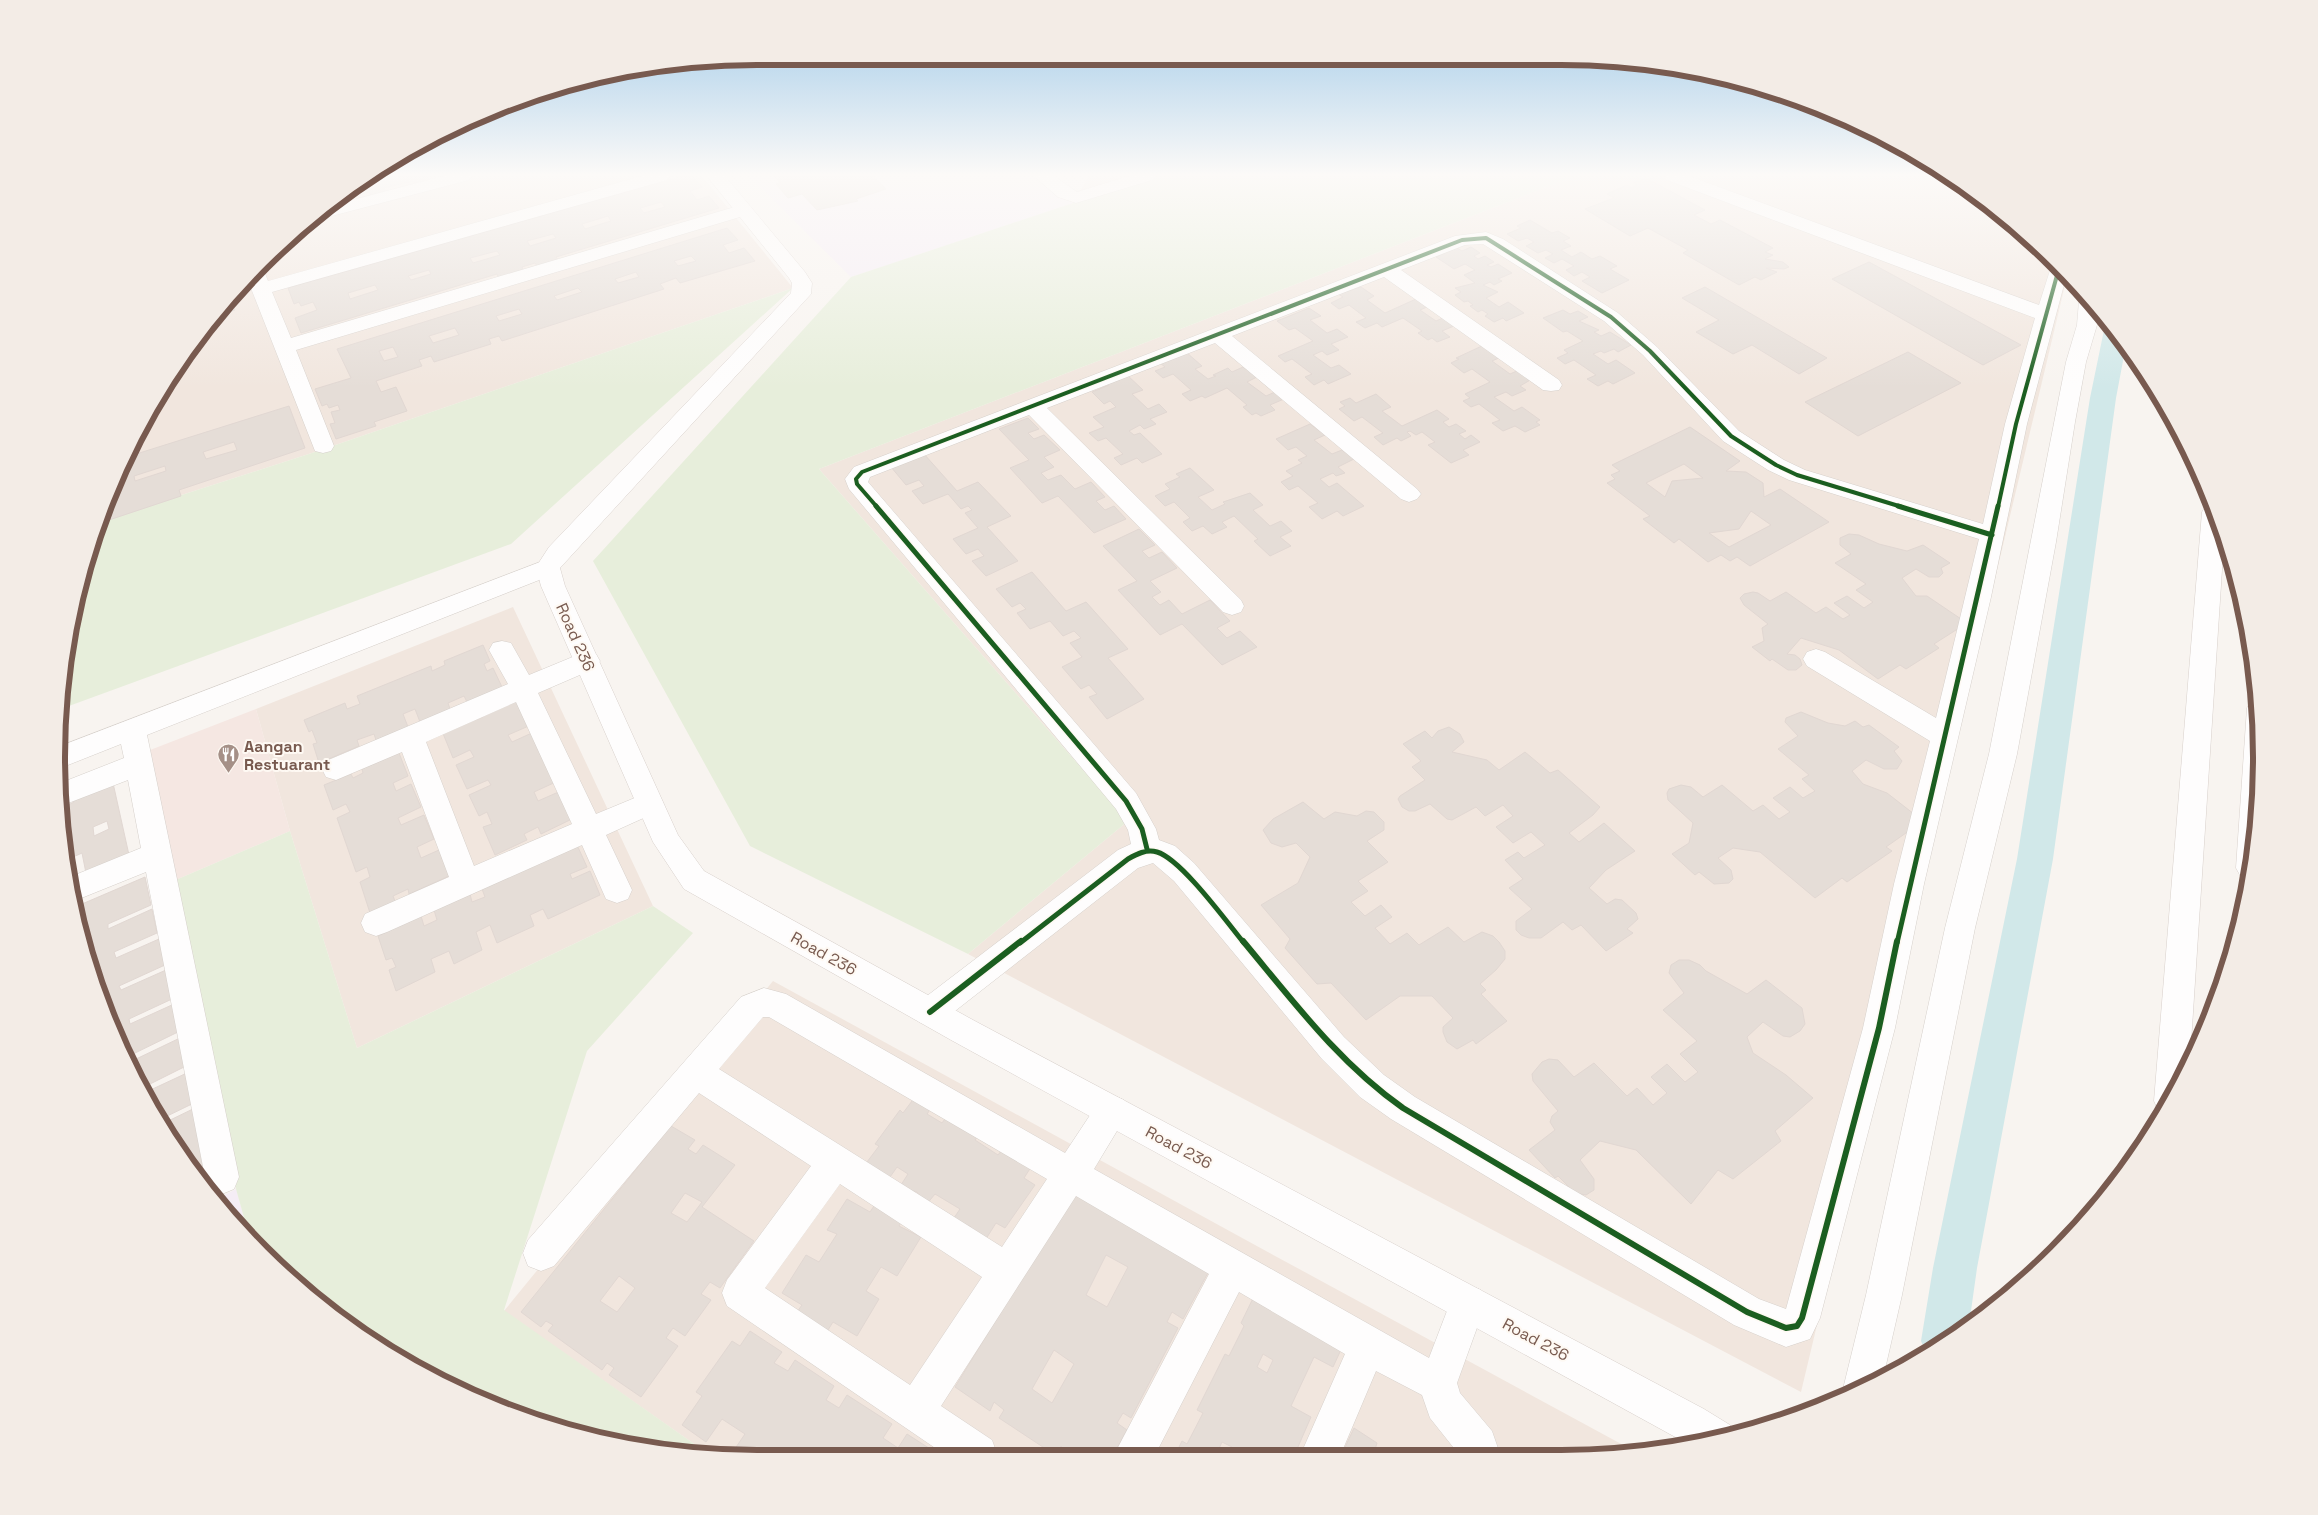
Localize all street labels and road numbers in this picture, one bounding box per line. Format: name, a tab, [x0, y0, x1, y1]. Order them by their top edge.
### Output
street label: Road 236	[551, 600, 600, 675]
street label: Road 236	[787, 927, 861, 980]
street label: Road 236	[1142, 1121, 1216, 1174]
street label: Road 236	[1499, 1313, 1573, 1366]

